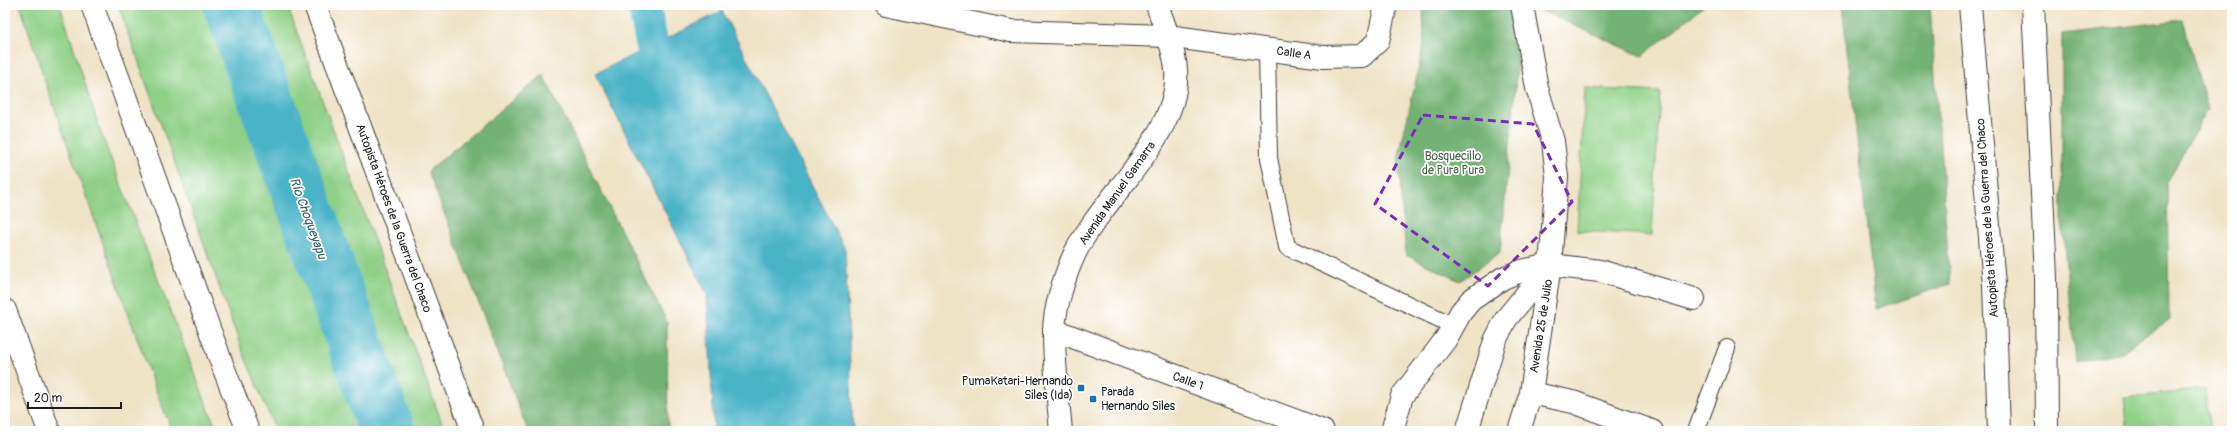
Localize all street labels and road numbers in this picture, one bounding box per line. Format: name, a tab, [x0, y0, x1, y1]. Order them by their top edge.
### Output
street label: Calle A	[1276, 44, 1313, 63]
street label: Autopista Héroes de la Guerra del Chaco	[1973, 117, 2002, 318]
street label: Autopista Héroes de la Guerra del Chaco	[352, 122, 435, 315]
street label: Avenida Manuel Gamarra	[1076, 138, 1159, 248]
street label: Avenida 25 de Julio	[1527, 278, 1556, 374]
street label: Calle 1	[1170, 369, 1205, 394]

